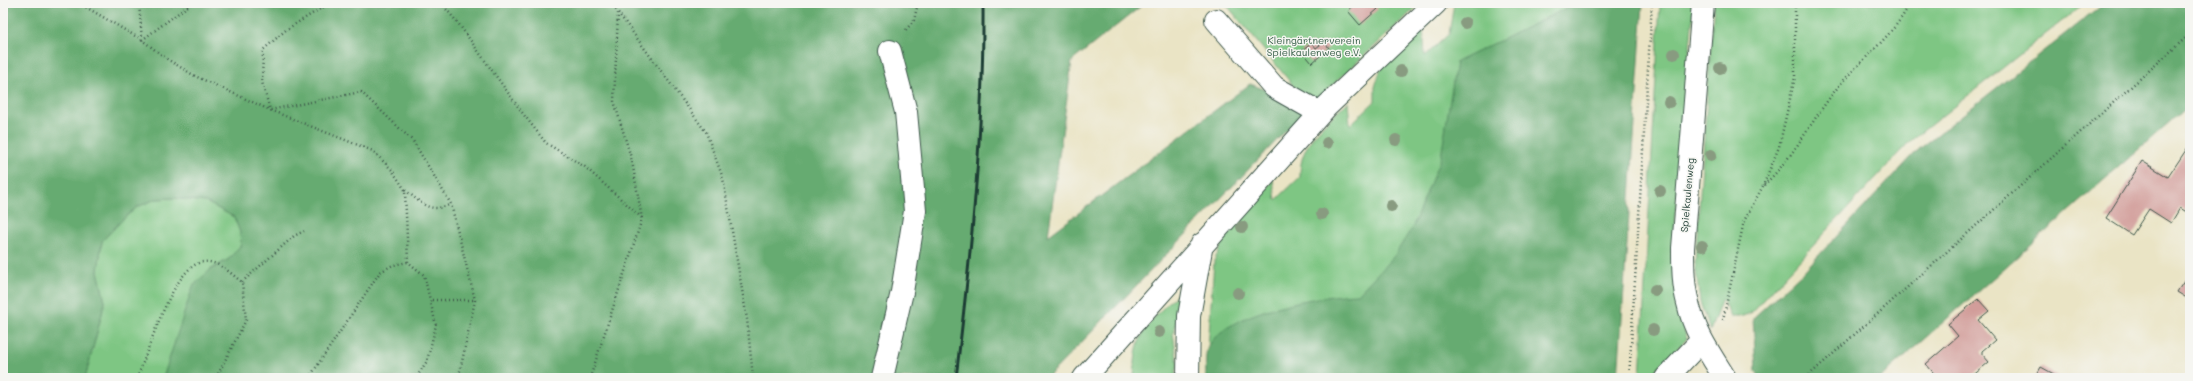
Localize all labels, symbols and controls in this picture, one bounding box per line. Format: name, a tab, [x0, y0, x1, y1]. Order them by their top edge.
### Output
park label: Kleingärtnerverein Spielkaulenweg e.V.	[1267, 33, 1361, 59]
street label: Spielkaulenweg	[1677, 157, 1697, 233]

